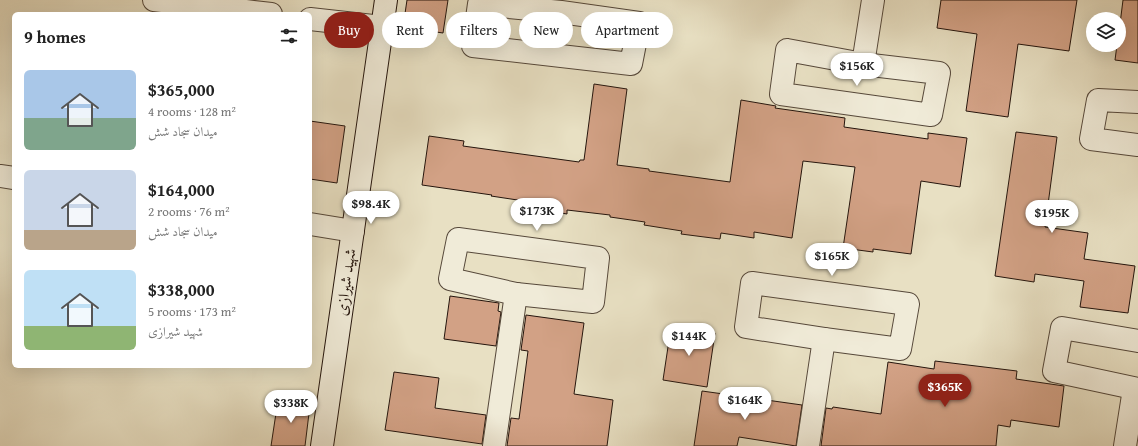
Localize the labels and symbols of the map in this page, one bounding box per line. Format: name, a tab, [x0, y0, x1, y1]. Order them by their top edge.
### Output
pin: $156K	[829, 53, 885, 87]
pin: $98.4K	[338, 191, 404, 225]
pin: $173K	[509, 198, 565, 232]
pin: $195K	[1024, 200, 1080, 234]
pin: $165K	[804, 243, 860, 277]
street label: شهید شیرازی	[328, 247, 362, 317]
pin: $144K	[661, 323, 717, 357]
pin: $365K	[917, 374, 973, 408]
pin: $164K	[717, 387, 773, 421]
pin: $338K	[263, 390, 319, 424]

